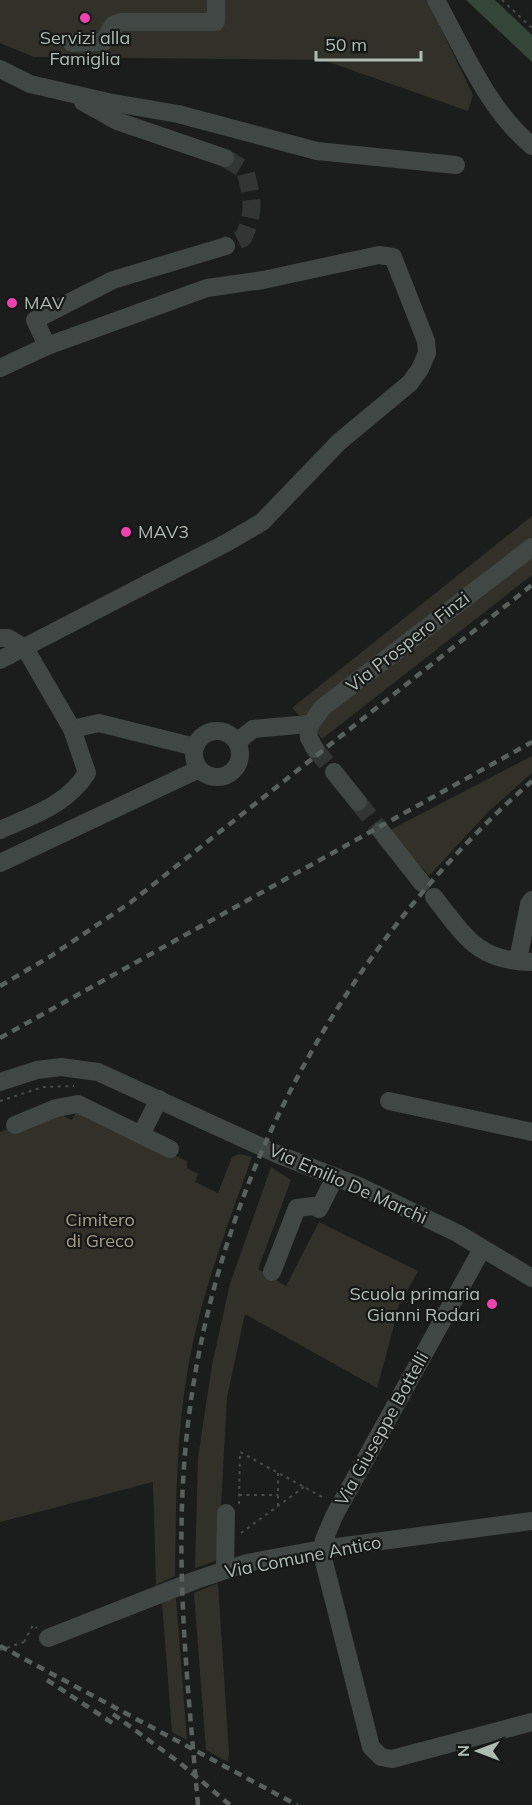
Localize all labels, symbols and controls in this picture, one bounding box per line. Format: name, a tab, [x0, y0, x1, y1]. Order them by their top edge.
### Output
marker: Servizi alla Famiglia	[78, 11, 92, 25]
scale bar	[316, 24, 421, 62]
place label: Servizi alla Famiglia	[40, 26, 130, 70]
text: 50 m	[325, 33, 367, 56]
place label: MAV	[24, 291, 65, 314]
marker: MAV	[5, 296, 19, 310]
place label: MAV3	[138, 520, 189, 543]
marker: MAV3	[119, 525, 133, 539]
street label: Via Prospero Finzi	[341, 586, 474, 697]
street label: Via Emilio De Marchi	[265, 1138, 431, 1229]
park label: Cimitero di Greco	[65, 1208, 135, 1252]
place label: Scuola primaria Gianni Rodari	[350, 1282, 480, 1326]
marker: Scuola primaria Gianni Rodari	[485, 1297, 499, 1311]
street label: Via Giuseppe Bottelli	[330, 1348, 433, 1510]
street label: Via Comune Antico	[223, 1530, 383, 1583]
north arrow	[448, 1721, 508, 1781]
text: N	[453, 1745, 473, 1757]

